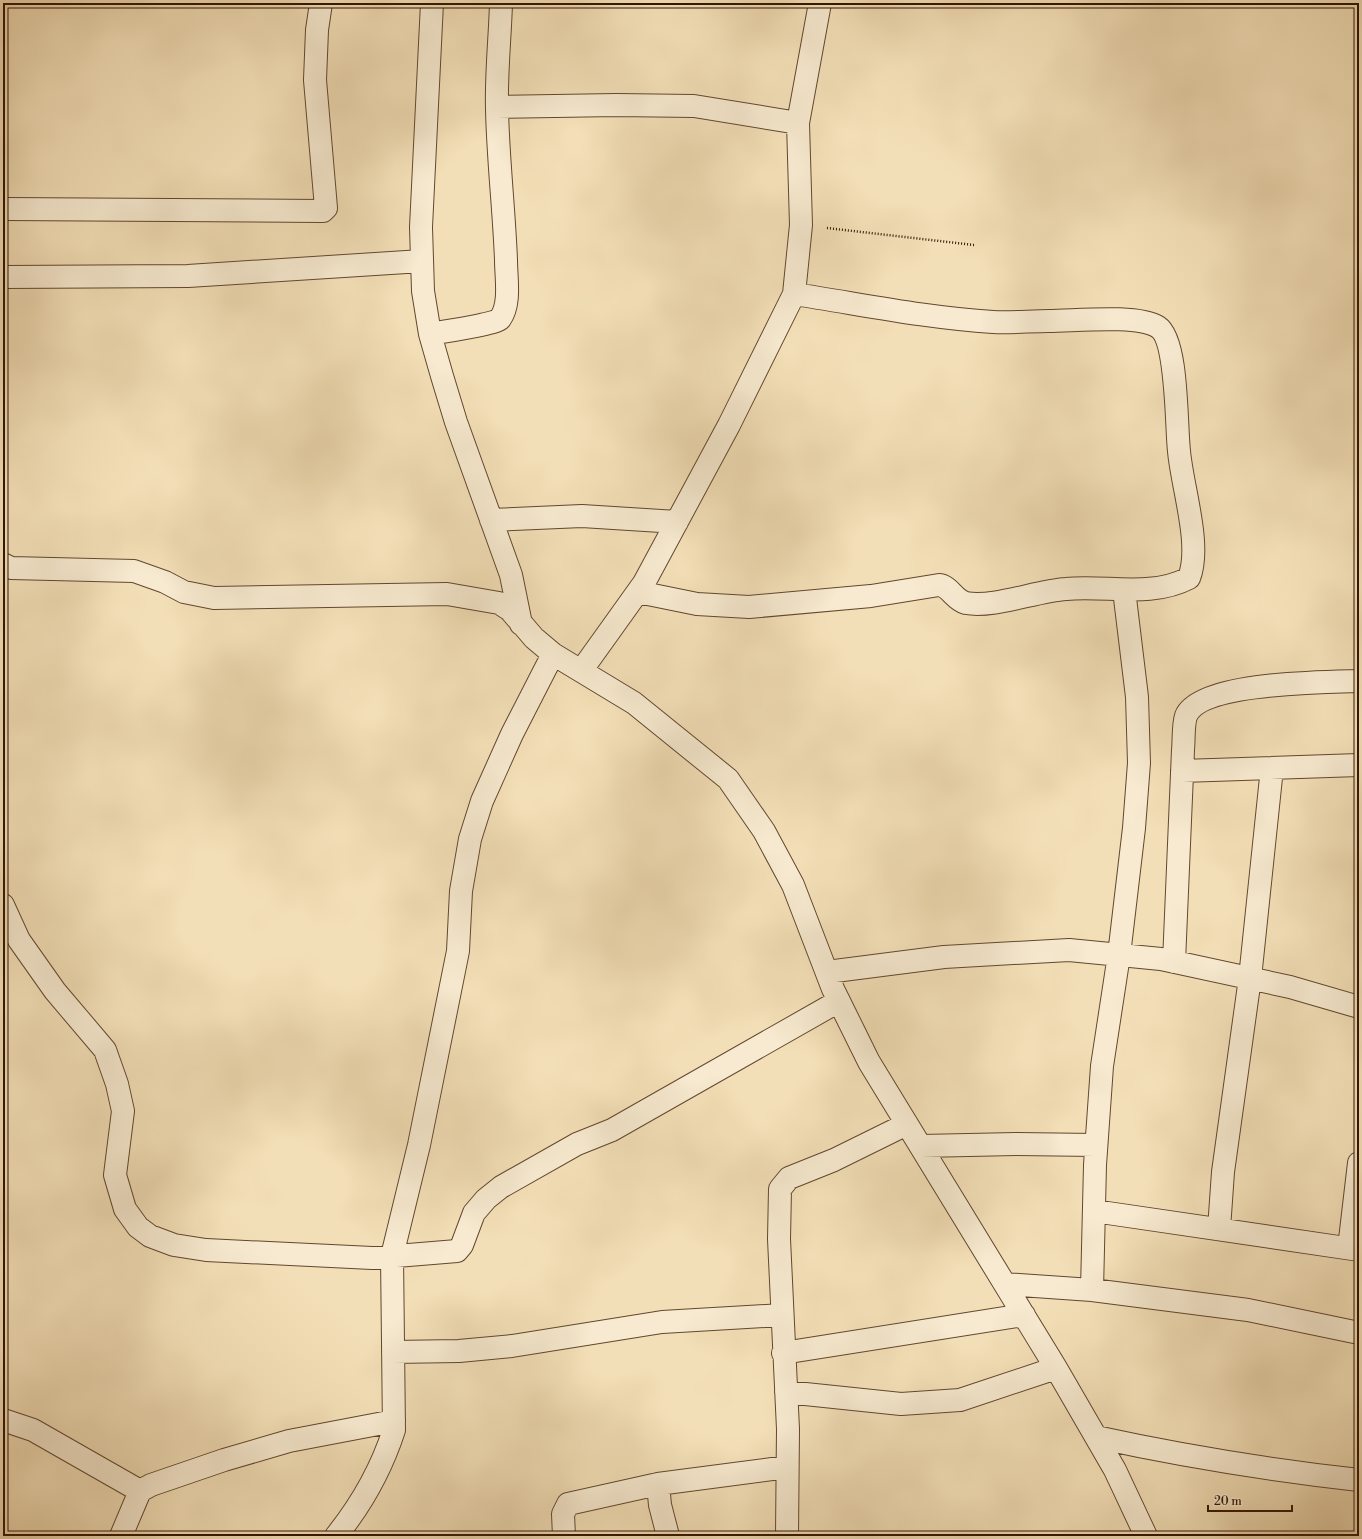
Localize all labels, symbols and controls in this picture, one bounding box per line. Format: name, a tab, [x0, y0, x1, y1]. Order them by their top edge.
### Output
scale bar	[1208, 1487, 1292, 1513]
text: 20 m	[1214, 1494, 1242, 1509]

